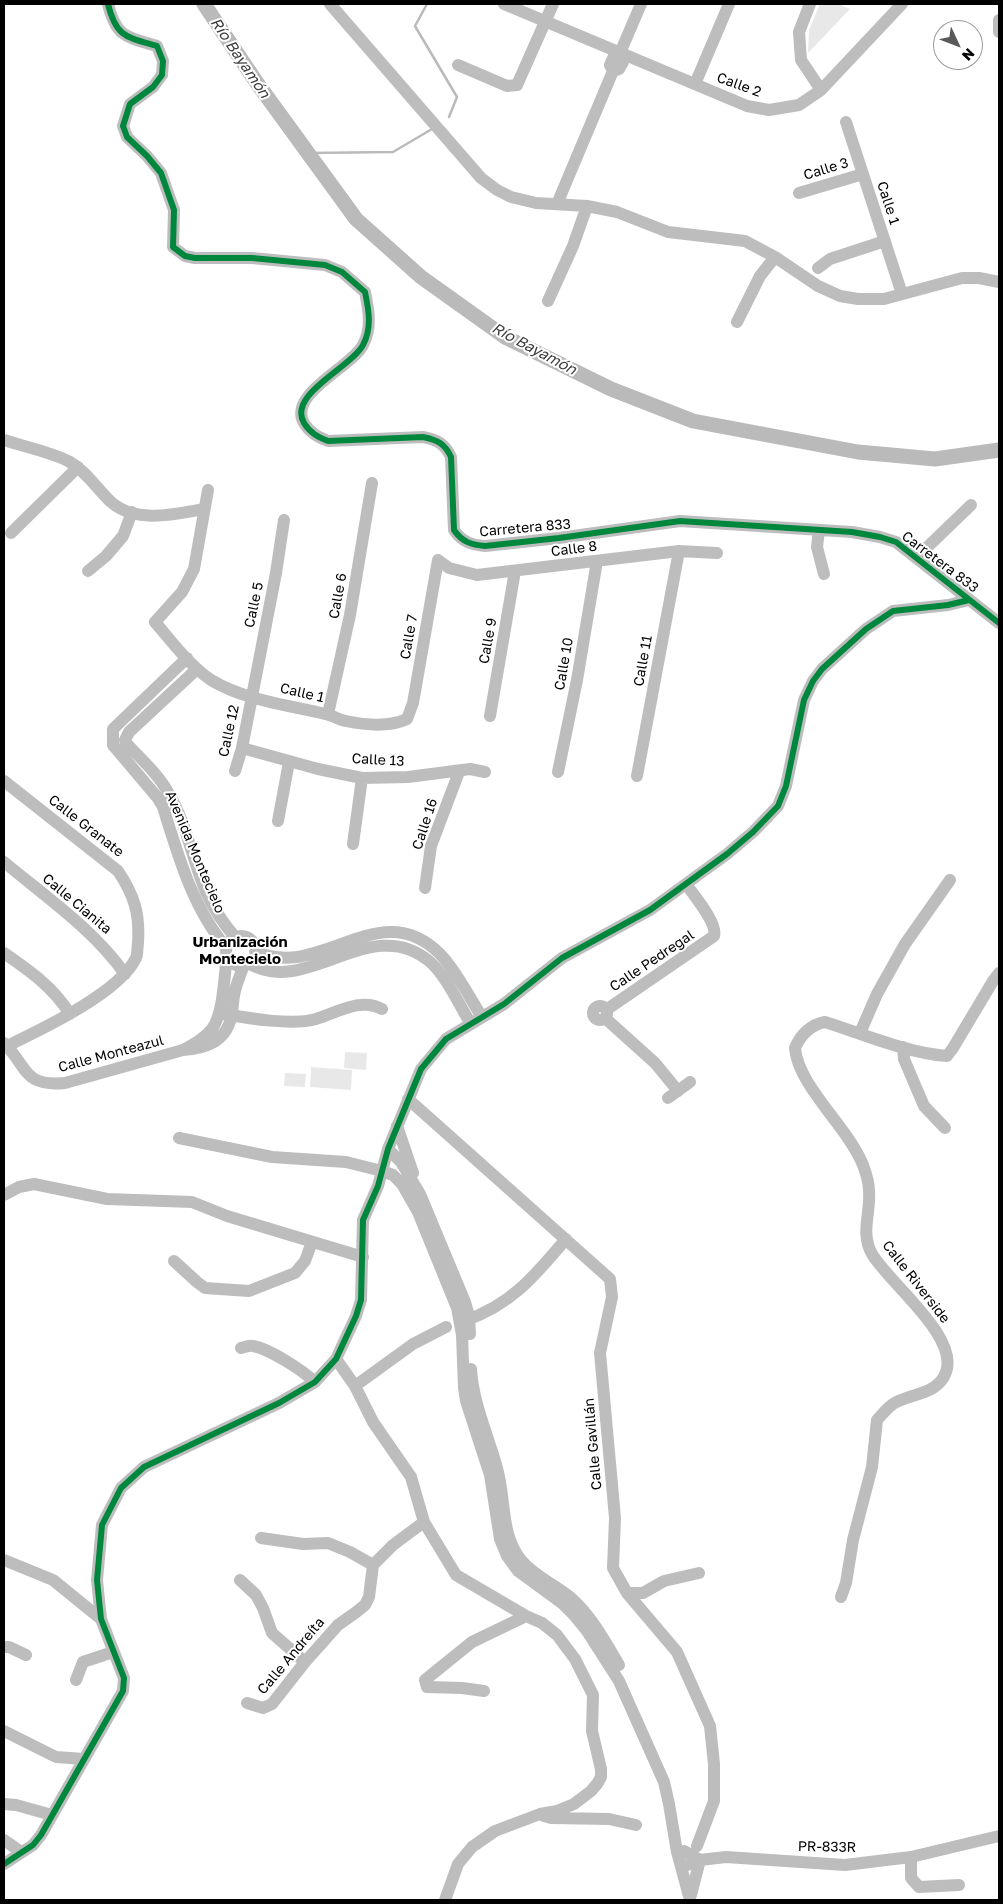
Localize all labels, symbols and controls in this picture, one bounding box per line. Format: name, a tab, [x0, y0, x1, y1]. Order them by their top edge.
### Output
water label: Río Bayamón	[207, 14, 273, 102]
north arrow	[933, 20, 983, 70]
text: N	[959, 45, 978, 65]
street label: Calle 2	[715, 69, 763, 101]
street label: Calle 3	[802, 154, 850, 184]
street label: Calle 1	[873, 179, 903, 227]
water label: Río Bayamón	[489, 319, 579, 379]
street label: Carretera 833	[479, 516, 571, 540]
street label: Carretera 833	[898, 528, 982, 596]
street label: Calle 8	[550, 538, 598, 560]
street label: Calle 6	[326, 572, 350, 620]
street label: Calle 5	[241, 581, 267, 629]
street label: Calle 7	[397, 613, 421, 661]
street label: Calle 9	[476, 617, 500, 665]
street label: Calle 11	[630, 634, 656, 688]
street label: Calle 10	[551, 636, 577, 692]
street label: Calle 1	[278, 680, 326, 706]
street label: Calle 12	[215, 703, 243, 759]
street label: Calle 13	[351, 750, 405, 770]
street label: Avenida Montecielo	[162, 788, 228, 916]
street label: Calle Granate	[45, 791, 127, 861]
street label: Calle 16	[409, 796, 441, 852]
street label: Calle Cianita	[39, 870, 115, 938]
street label: Calle Pedregal	[607, 927, 697, 995]
district label: Urbanización Montecielo	[192, 933, 288, 968]
street label: Calle Monteazul	[56, 1032, 166, 1076]
street label: Calle Riverside	[879, 1237, 953, 1327]
street label: Calle Gavillán	[581, 1397, 605, 1491]
street label: Calle Andreíta	[254, 1614, 328, 1698]
street label: PR-833R	[798, 1838, 856, 1856]

